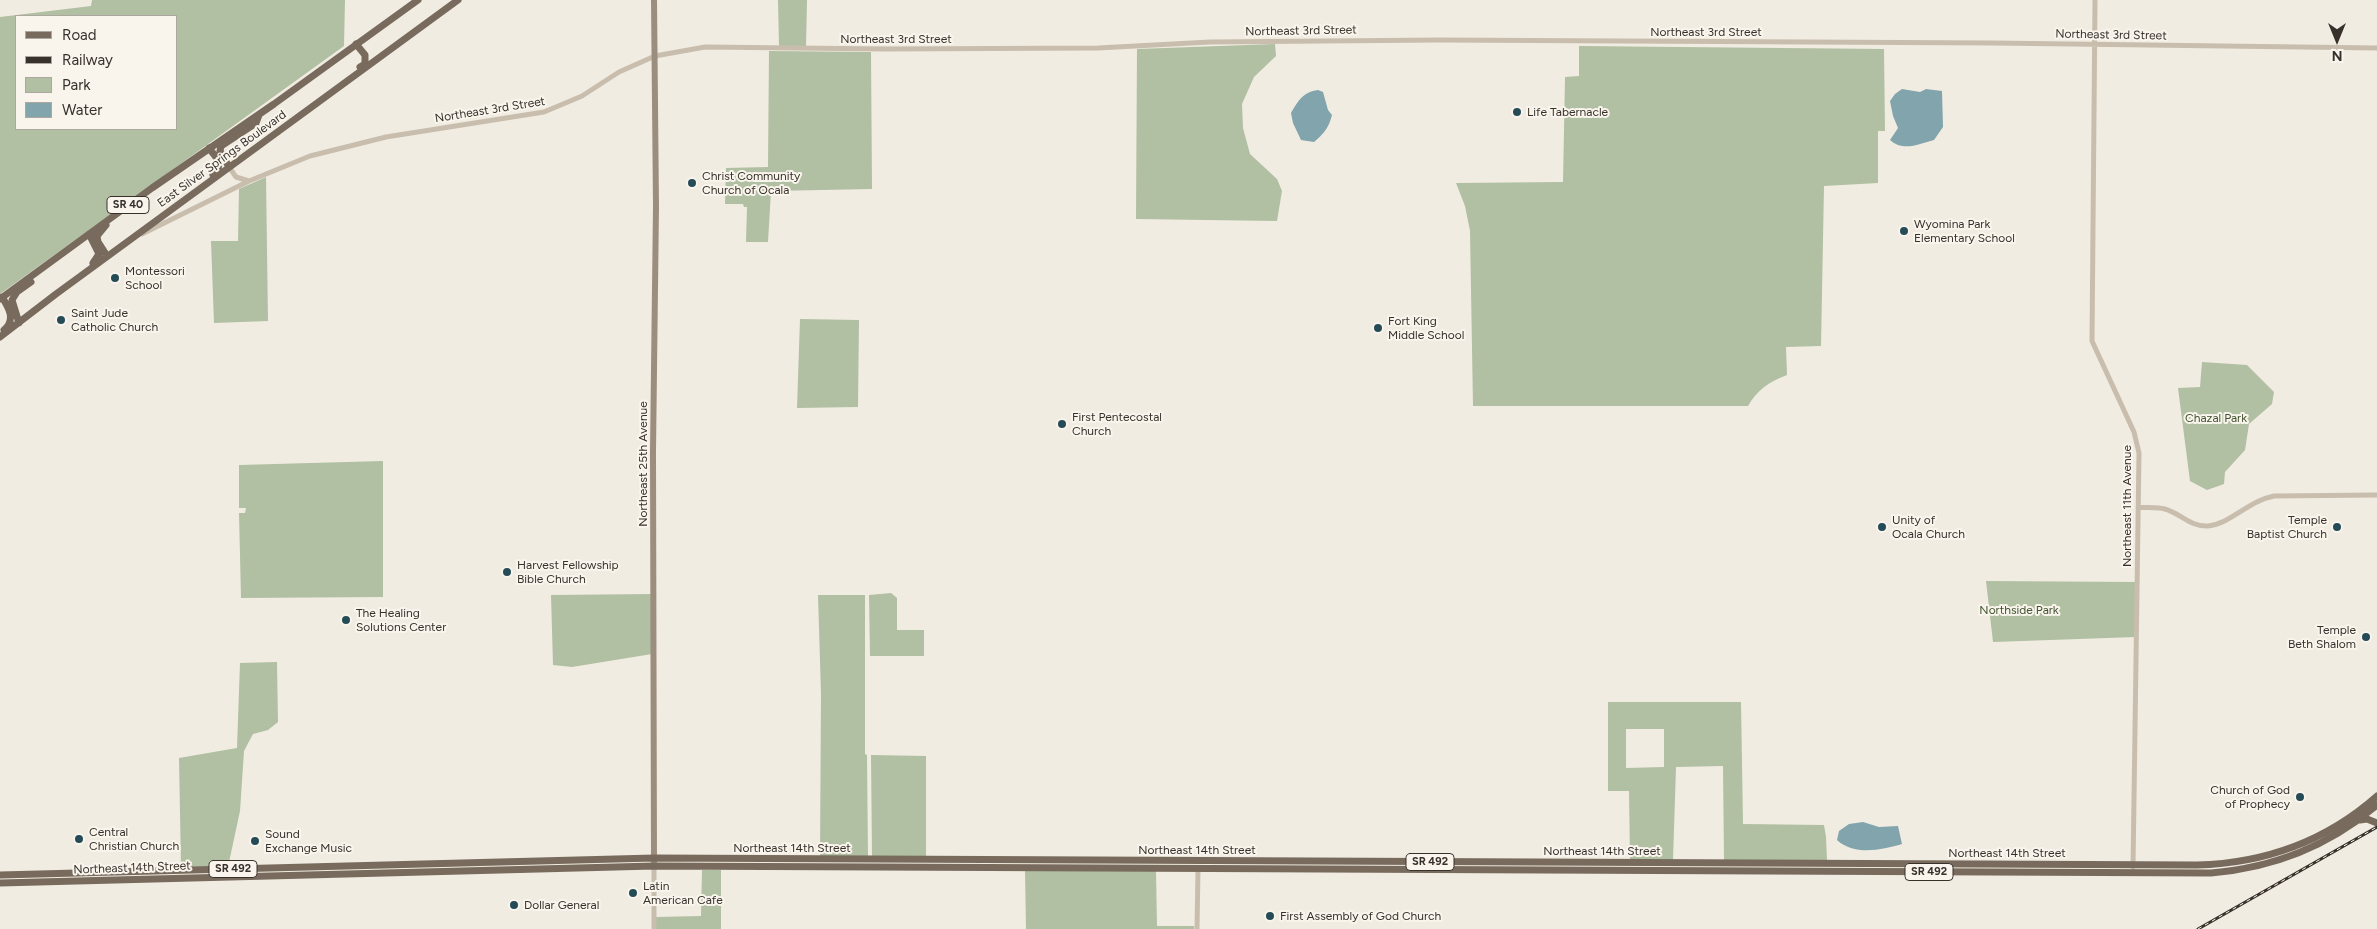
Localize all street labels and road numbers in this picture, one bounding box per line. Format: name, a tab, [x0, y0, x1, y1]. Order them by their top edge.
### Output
street label: Northeast 3rd Street	[1245, 23, 1357, 39]
street label: Northeast 3rd Street	[1650, 25, 1762, 39]
street label: Northeast 3rd Street	[2055, 27, 2167, 43]
street label: Northeast 3rd Street	[840, 32, 952, 46]
street label: Northeast 3rd Street	[434, 94, 546, 126]
street label: East Silver Springs Boulevard	[155, 107, 289, 211]
road number: SR 40	[107, 196, 149, 214]
street label: Northeast 25th Avenue	[636, 401, 650, 527]
street label: Northeast 11th Avenue	[2120, 445, 2134, 567]
street label: Northeast 14th Street	[733, 841, 851, 855]
street label: Northeast 14th Street	[1138, 843, 1256, 857]
street label: Northeast 14th Street	[1543, 844, 1661, 858]
street label: Northeast 14th Street	[1948, 846, 2066, 860]
road number: SR 492	[1406, 854, 1454, 870]
street label: Northeast 14th Street	[73, 859, 191, 877]
road number: SR 492	[209, 861, 257, 878]
road number: SR 492	[1905, 864, 1953, 880]

